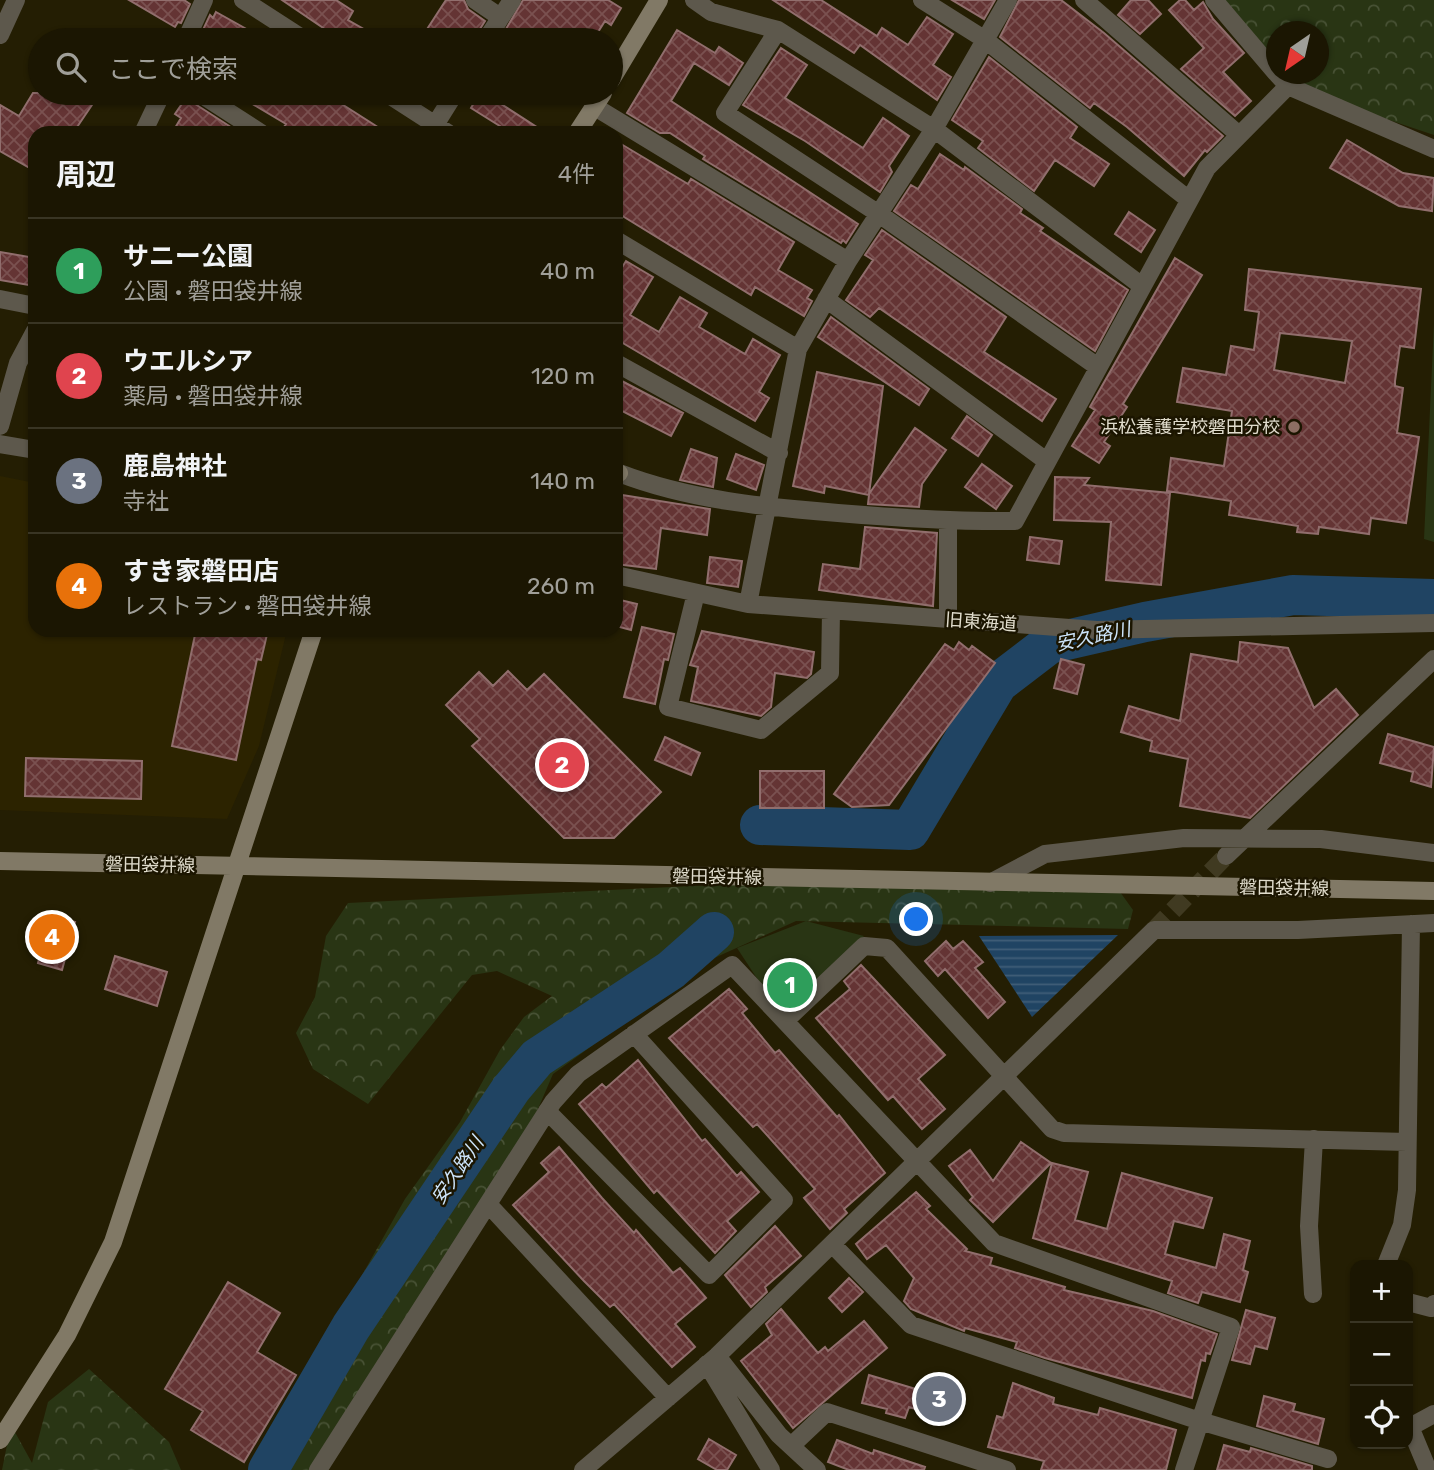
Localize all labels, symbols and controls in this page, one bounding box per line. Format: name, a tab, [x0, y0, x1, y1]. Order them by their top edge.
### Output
north arrow	[1266, 21, 1329, 84]
search box	[28, 28, 623, 105]
icon: search	[52, 48, 90, 86]
text: ここで検索	[108, 54, 238, 85]
text: 周辺	[56, 157, 116, 193]
text: 4件	[558, 160, 595, 188]
text: サニー公園	[123, 241, 253, 272]
text: 1	[73, 257, 85, 285]
text: 40 m	[540, 257, 595, 285]
text: 公園 · 磐田袋井線	[123, 277, 303, 305]
text: ウエルシア	[123, 346, 253, 377]
text: 2	[72, 362, 86, 390]
text: 120 m	[531, 362, 595, 390]
text: 薬局 · 磐田袋井線	[123, 382, 303, 410]
place label: 浜松養護学校磐田分校	[1100, 416, 1280, 438]
marker: 浜松養護学校磐田分校	[1286, 419, 1302, 435]
text: 鹿島神社	[123, 451, 227, 482]
text: 3	[71, 467, 87, 495]
text: 140 m	[530, 467, 595, 495]
text: 寺社	[123, 487, 169, 515]
text: すき家磐田店	[123, 556, 279, 587]
text: 4	[71, 572, 87, 600]
text: 260 m	[527, 572, 595, 600]
text: レストラン · 磐田袋井線	[123, 592, 372, 620]
street label: 旧東海道	[944, 609, 1018, 635]
water label: 安久路川	[1054, 617, 1135, 656]
pin: 2	[539, 739, 585, 791]
street label: 磐田袋井線	[105, 853, 195, 877]
street label: 磐田袋井線	[672, 865, 762, 889]
street label: 磐田袋井線	[1239, 876, 1329, 900]
your location	[899, 902, 933, 936]
pin: 4	[29, 911, 75, 963]
pin: 1	[767, 959, 813, 1011]
water label: 安久路川	[427, 1131, 489, 1208]
map controls	[1350, 1260, 1413, 1449]
button: +	[1350, 1260, 1413, 1323]
button: −	[1350, 1323, 1413, 1386]
pin: 3	[916, 1373, 962, 1425]
button: locate	[1350, 1386, 1413, 1449]

